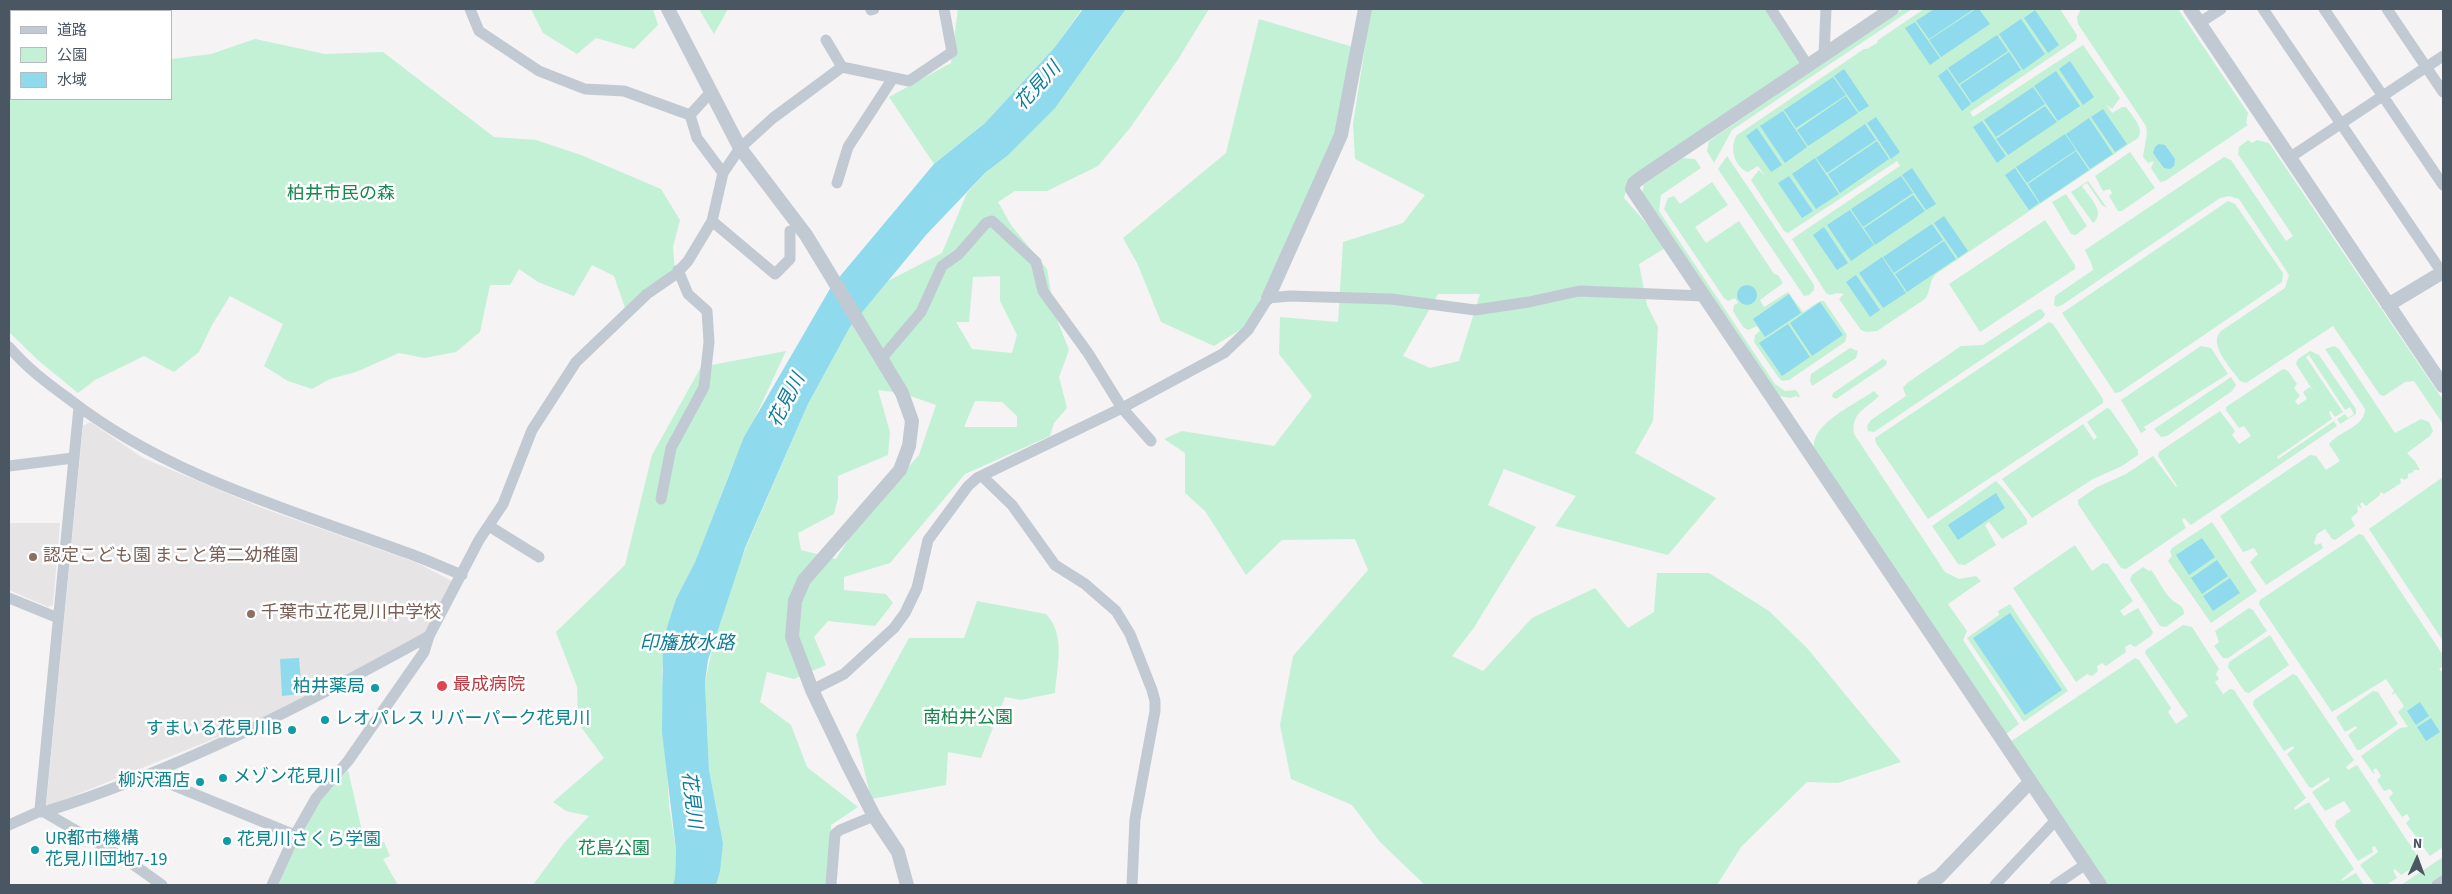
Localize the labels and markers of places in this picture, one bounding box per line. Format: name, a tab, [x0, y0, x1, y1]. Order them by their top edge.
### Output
place label: 認定こども園 まこと第二幼稚園	[43, 546, 299, 568]
marker: 認定こども園 まこと第二幼稚園	[27, 551, 39, 563]
place label: 千葉市立花見川中学校	[261, 603, 441, 625]
marker: 千葉市立花見川中学校	[245, 608, 257, 620]
place label: 最成病院	[453, 675, 525, 697]
place label: 柏井薬局	[293, 677, 365, 699]
marker: 最成病院	[435, 679, 449, 693]
marker: 柏井薬局	[369, 682, 381, 694]
place label: レオパレス リバーパーク花見川	[335, 709, 591, 731]
marker: レオパレス リバーパーク花見川	[319, 714, 331, 726]
place label: すまいる花見川B	[145, 719, 282, 741]
marker: すまいる花見川B	[286, 724, 298, 736]
place label: メゾン花見川	[233, 767, 341, 789]
place label: 柳沢酒店	[118, 771, 190, 793]
marker: メゾン花見川	[217, 772, 229, 784]
marker: 柳沢酒店	[194, 776, 206, 788]
place label: UR都市機構 花見川団地7-19	[45, 829, 167, 872]
place label: 花見川さくら学園	[237, 830, 381, 852]
marker: 花見川さくら学園	[221, 835, 233, 847]
marker: UR都市機構 花見川団地7-19	[29, 844, 41, 856]

